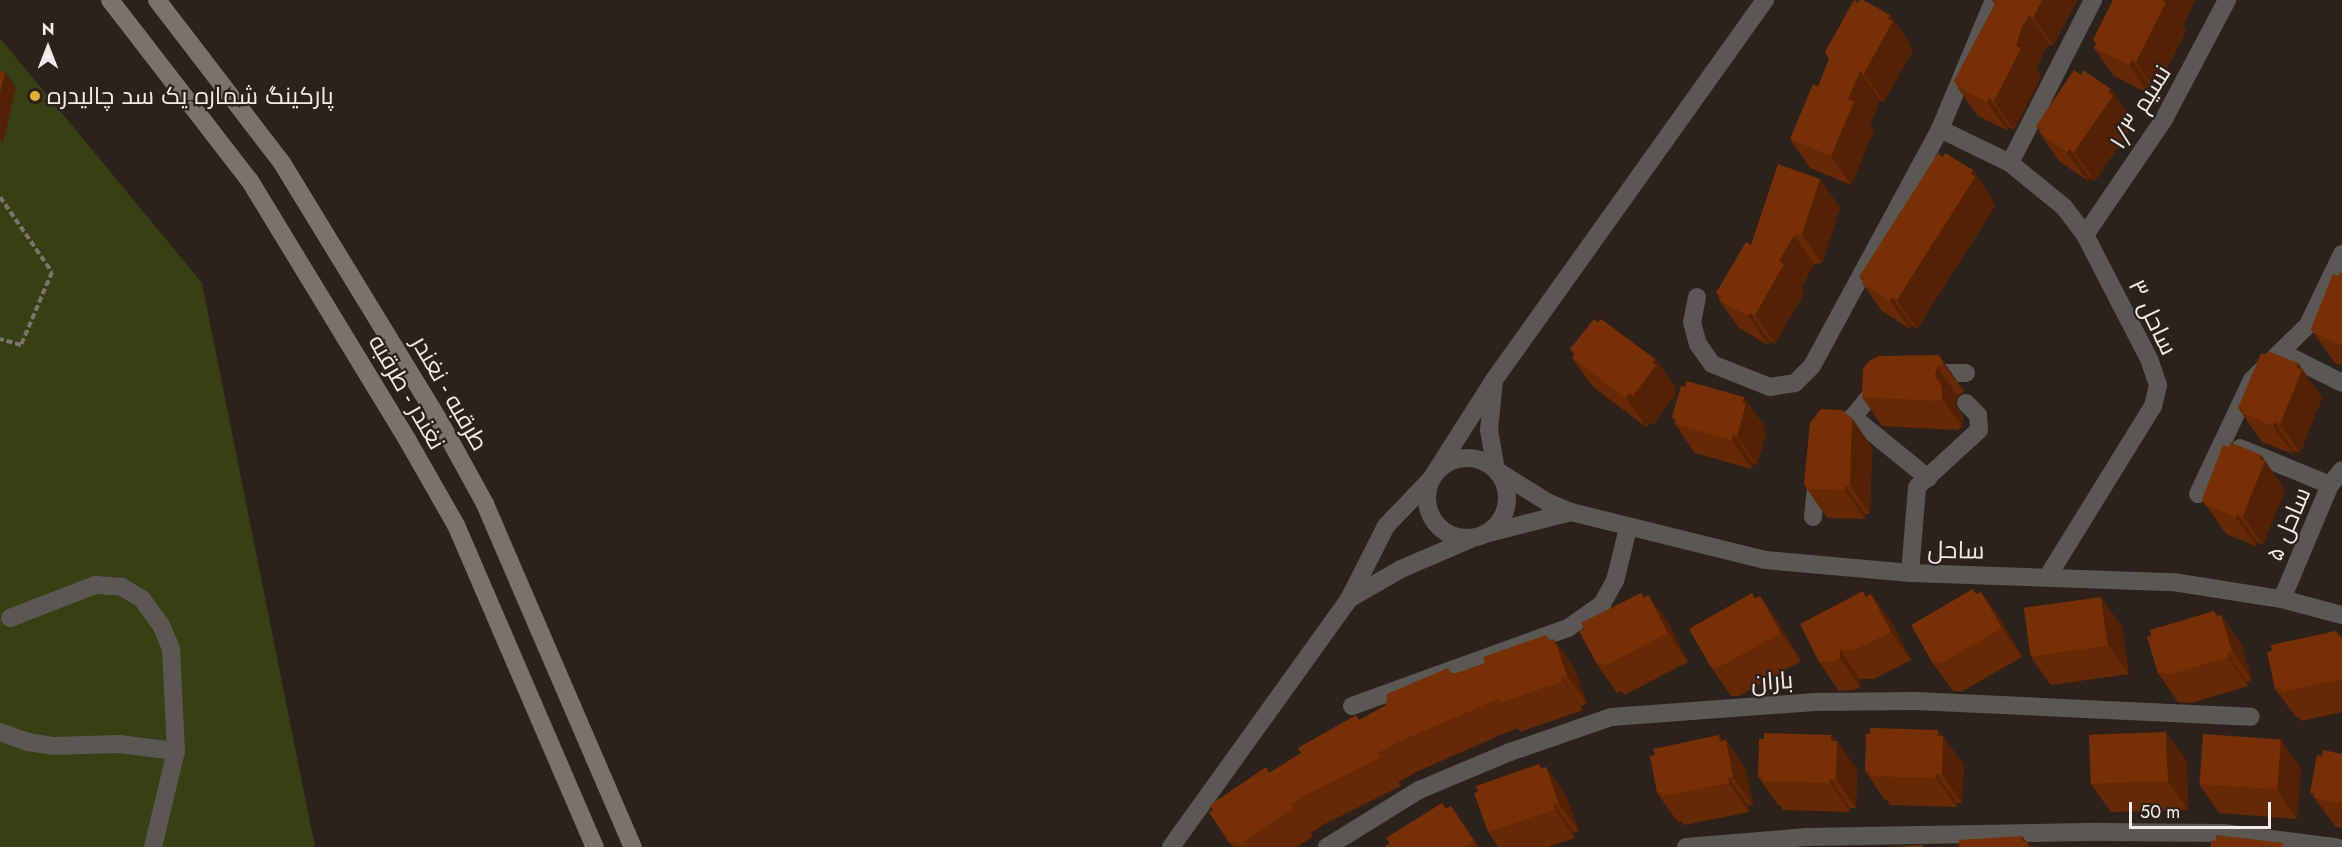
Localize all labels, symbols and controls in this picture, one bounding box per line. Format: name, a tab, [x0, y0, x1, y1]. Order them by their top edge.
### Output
north arrow	[18, 18, 78, 78]
text: N	[42, 18, 54, 41]
street label: نسیم ۱/۳	[2103, 60, 2177, 154]
place label: پارکینگ شماره یک سد چالیدره	[47, 82, 334, 110]
marker: پارکینگ شماره یک سد چالیدره	[28, 89, 42, 103]
street label: ساحل ۳	[2122, 275, 2184, 359]
street label: نغندر - طرقبه	[363, 329, 451, 455]
street label: طرقبه - نغندر	[406, 330, 494, 456]
street label: ساحل ۵	[2260, 483, 2316, 565]
street label: ساحل	[1927, 535, 1985, 565]
street label: باران	[1750, 665, 1794, 697]
scale bar	[2132, 790, 2274, 828]
text: 50 m	[2140, 799, 2180, 825]

